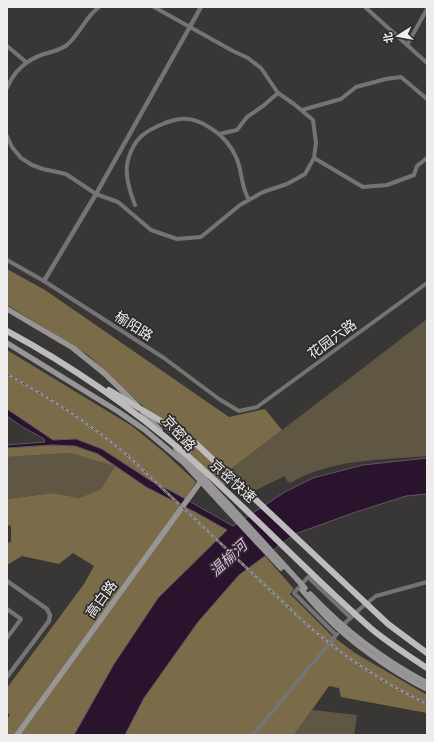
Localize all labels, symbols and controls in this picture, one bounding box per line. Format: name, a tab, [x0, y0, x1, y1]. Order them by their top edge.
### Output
north arrow	[378, 16, 418, 56]
text: 北	[380, 31, 396, 45]
street label: 榆阳路	[111, 307, 157, 345]
street label: 花园六路	[304, 315, 360, 363]
street label: 京密路	[158, 411, 200, 455]
street label: 京密快速	[206, 456, 260, 506]
water label: 温榆河	[205, 534, 253, 580]
street label: 高白路	[81, 577, 121, 621]

